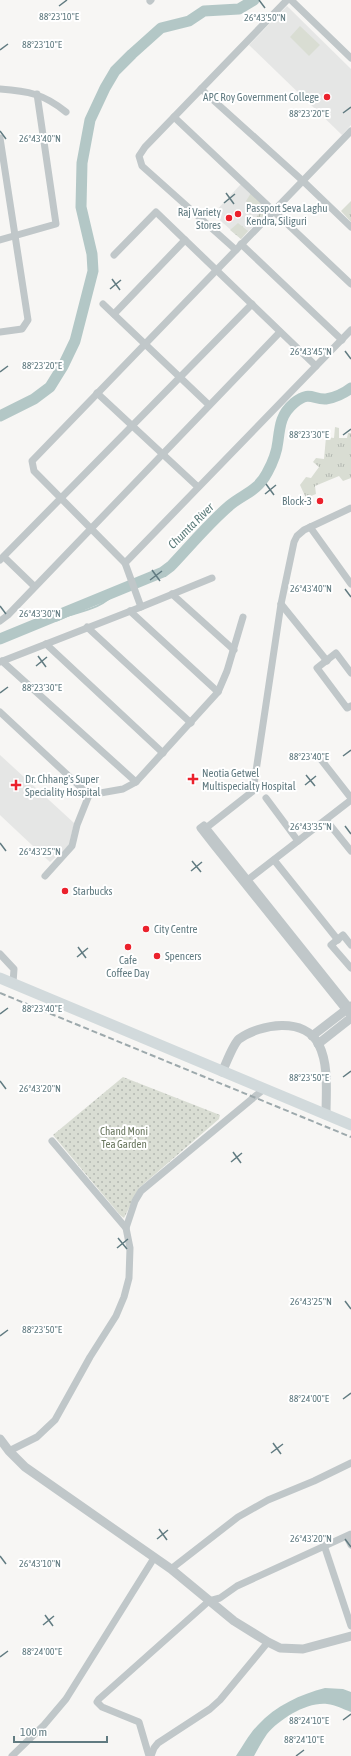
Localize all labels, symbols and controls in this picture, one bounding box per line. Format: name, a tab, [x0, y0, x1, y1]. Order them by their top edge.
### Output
text: 88°23'10"E	[39, 11, 80, 22]
text: 26°43'50"N	[244, 12, 286, 23]
text: 88°23'10"E	[22, 39, 63, 50]
place label: APC Roy Government College	[203, 91, 319, 103]
marker: APC Roy Government College	[322, 92, 332, 102]
text: 88°23'20"E	[289, 108, 330, 119]
text: 26°43'40"N	[19, 133, 61, 144]
place label: Passport Seva Laghu Kendra, Siliguri	[246, 202, 328, 227]
place label: Raj Variety Stores	[178, 206, 221, 231]
marker: Passport Seva Laghu Kendra, Siliguri	[233, 209, 243, 219]
marker: Raj Variety Stores	[224, 213, 234, 223]
text: 26°43'45"N	[290, 346, 332, 357]
text: 88°23'20"E	[22, 360, 63, 371]
text: 88°23'30"E	[289, 429, 330, 440]
place label: Block-3	[282, 495, 312, 507]
marker: Block-3	[315, 496, 325, 506]
water label: Chumta River	[165, 500, 217, 552]
text: 26°43'40"N	[290, 583, 332, 594]
text: 26°43'30"N	[19, 608, 61, 619]
text: 88°23'30"E	[22, 682, 63, 693]
text: 88°23'40"E	[289, 751, 330, 762]
place label: Neotia Getwel Multispecialty Hospital	[202, 767, 296, 792]
place label: Dr. Chhang's Super Speciality Hospital	[25, 773, 101, 798]
marker: Neotia Getwel Multispecialty Hospital	[187, 773, 199, 785]
marker: Dr. Chhang's Super Speciality Hospital	[10, 779, 22, 791]
text: 26°43'35"N	[290, 821, 332, 832]
text: 26°43'25"N	[19, 846, 61, 857]
place label: Starbucks	[73, 885, 113, 897]
marker: Starbucks	[60, 886, 70, 896]
place label: City Centre	[154, 923, 197, 935]
marker: City Centre	[141, 924, 151, 934]
marker: Cafe Coffee Day	[123, 942, 133, 952]
place label: Spencers	[165, 950, 201, 962]
marker: Spencers	[152, 951, 162, 961]
place label: Cafe Coffee Day	[106, 954, 150, 979]
text: 88°23'40"E	[22, 1003, 63, 1014]
text: 88°23'50"E	[289, 1072, 330, 1083]
text: 26°43'20"N	[19, 1083, 61, 1094]
park label: Chand Moni Tea Garden	[100, 1125, 148, 1150]
text: 26°43'25"N	[290, 1296, 332, 1307]
text: 88°23'50"E	[22, 1324, 63, 1335]
text: 88°24'00"E	[289, 1393, 330, 1404]
text: 26°43'20"N	[290, 1533, 332, 1544]
text: 26°43'10"N	[19, 1558, 61, 1569]
text: 88°24'00"E	[22, 1646, 63, 1657]
text: 88°24'10"E	[289, 1715, 330, 1726]
scale bar	[14, 1718, 107, 1744]
text: 100 m	[20, 1725, 47, 1739]
text: 88°24'10"E	[284, 1734, 325, 1745]

